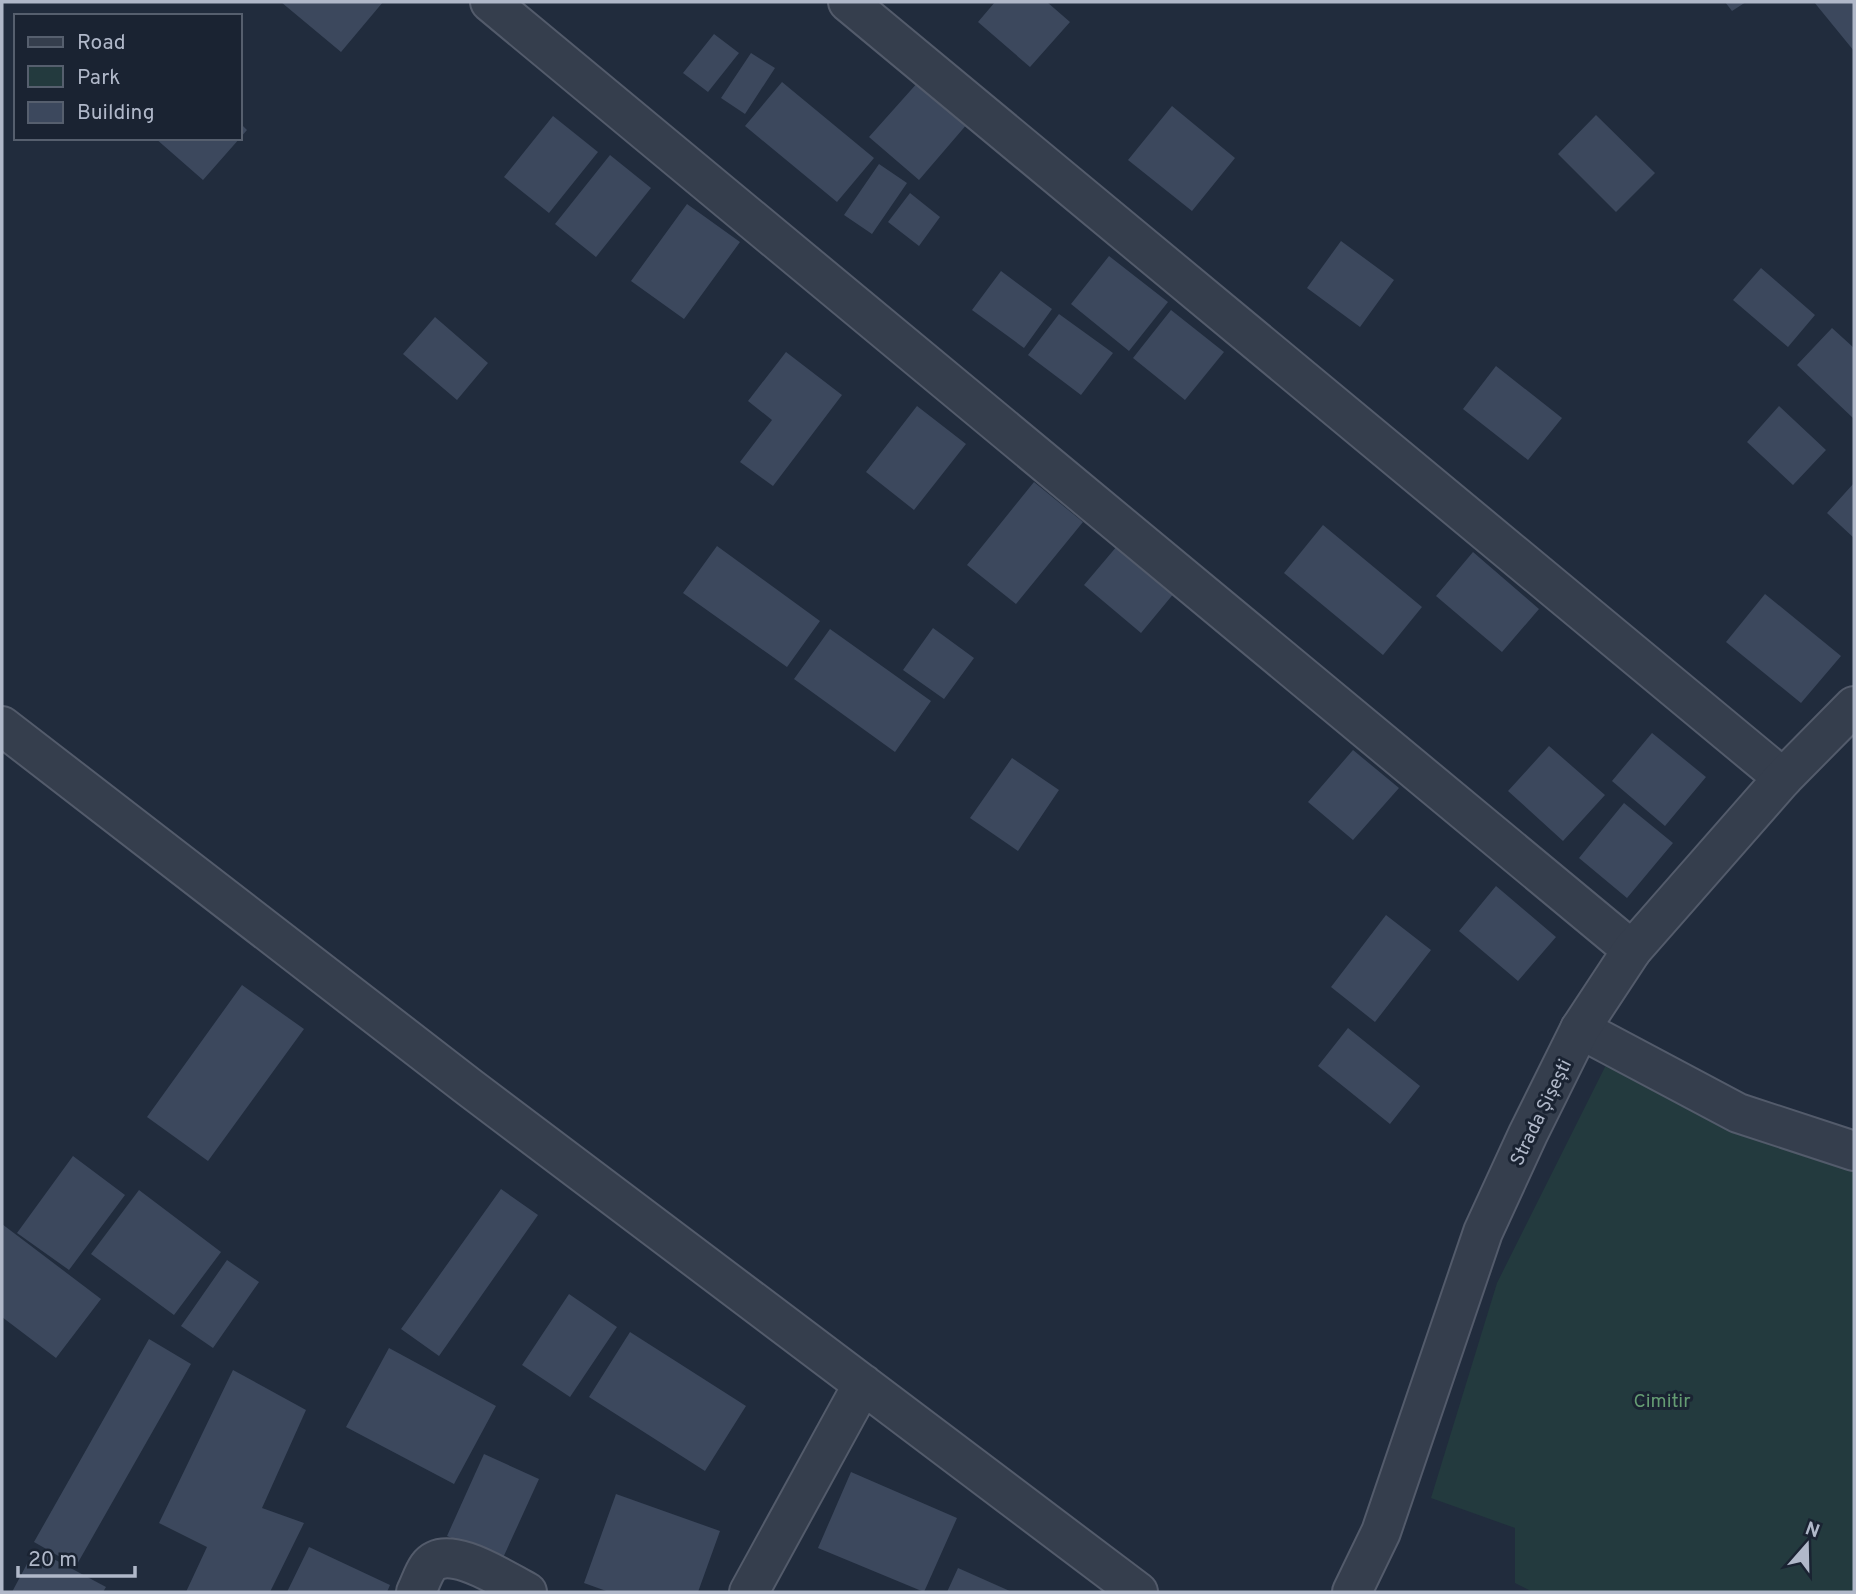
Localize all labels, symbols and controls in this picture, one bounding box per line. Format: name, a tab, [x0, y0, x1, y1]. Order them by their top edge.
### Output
legend	[14, 14, 242, 140]
text: Road	[77, 30, 126, 57]
text: Park	[77, 65, 120, 92]
text: Building	[77, 100, 155, 127]
street label: Strada Șișești	[1506, 1056, 1578, 1170]
park label: Cimitir	[1633, 1390, 1691, 1414]
north arrow	[1772, 1510, 1842, 1580]
text: N	[1802, 1517, 1823, 1545]
scale bar	[18, 1534, 135, 1578]
text: 20 m	[28, 1547, 77, 1574]

